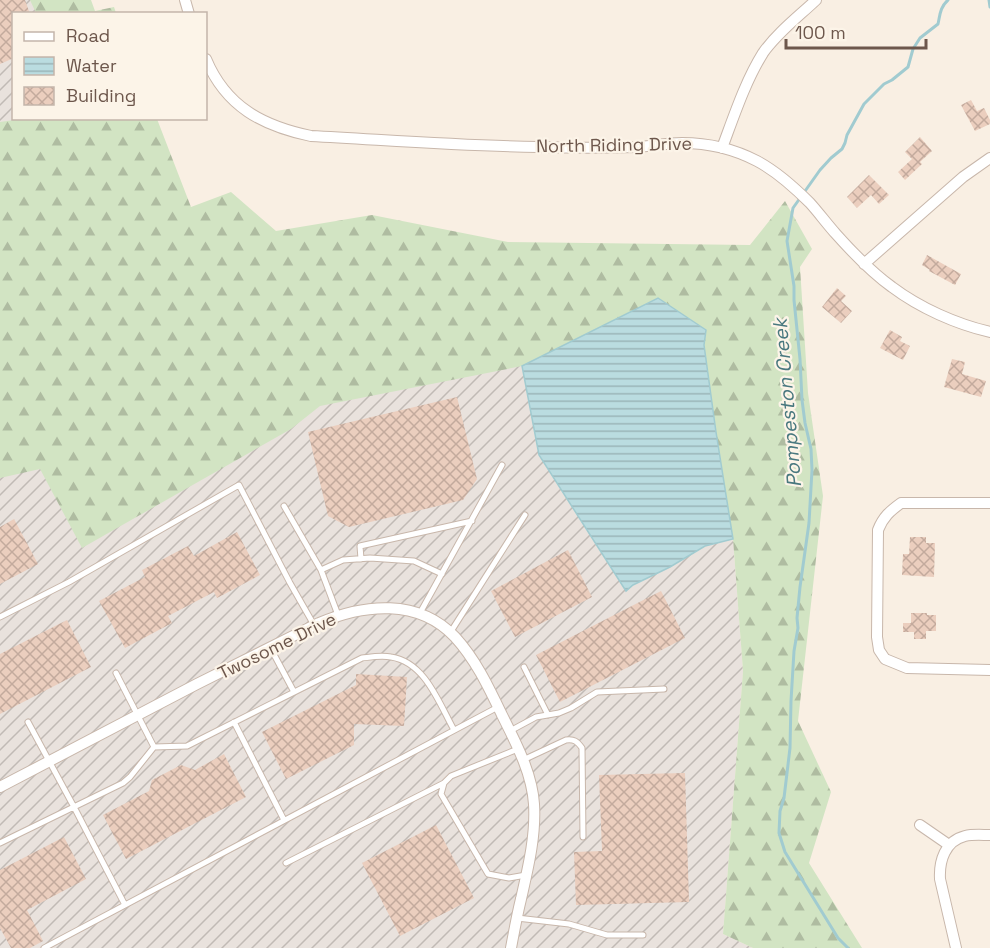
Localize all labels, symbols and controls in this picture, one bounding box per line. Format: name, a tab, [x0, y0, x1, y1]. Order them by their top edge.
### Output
legend	[12, 12, 207, 120]
scale bar	[786, 12, 926, 50]
text: 100 m	[795, 21, 846, 44]
text: Road	[66, 24, 110, 47]
text: Water	[66, 54, 117, 77]
text: Building	[66, 84, 136, 107]
street label: North Riding Drive	[536, 132, 692, 157]
water label: Pompeston Creek	[766, 315, 807, 488]
street label: Twosome Drive	[214, 607, 340, 684]

